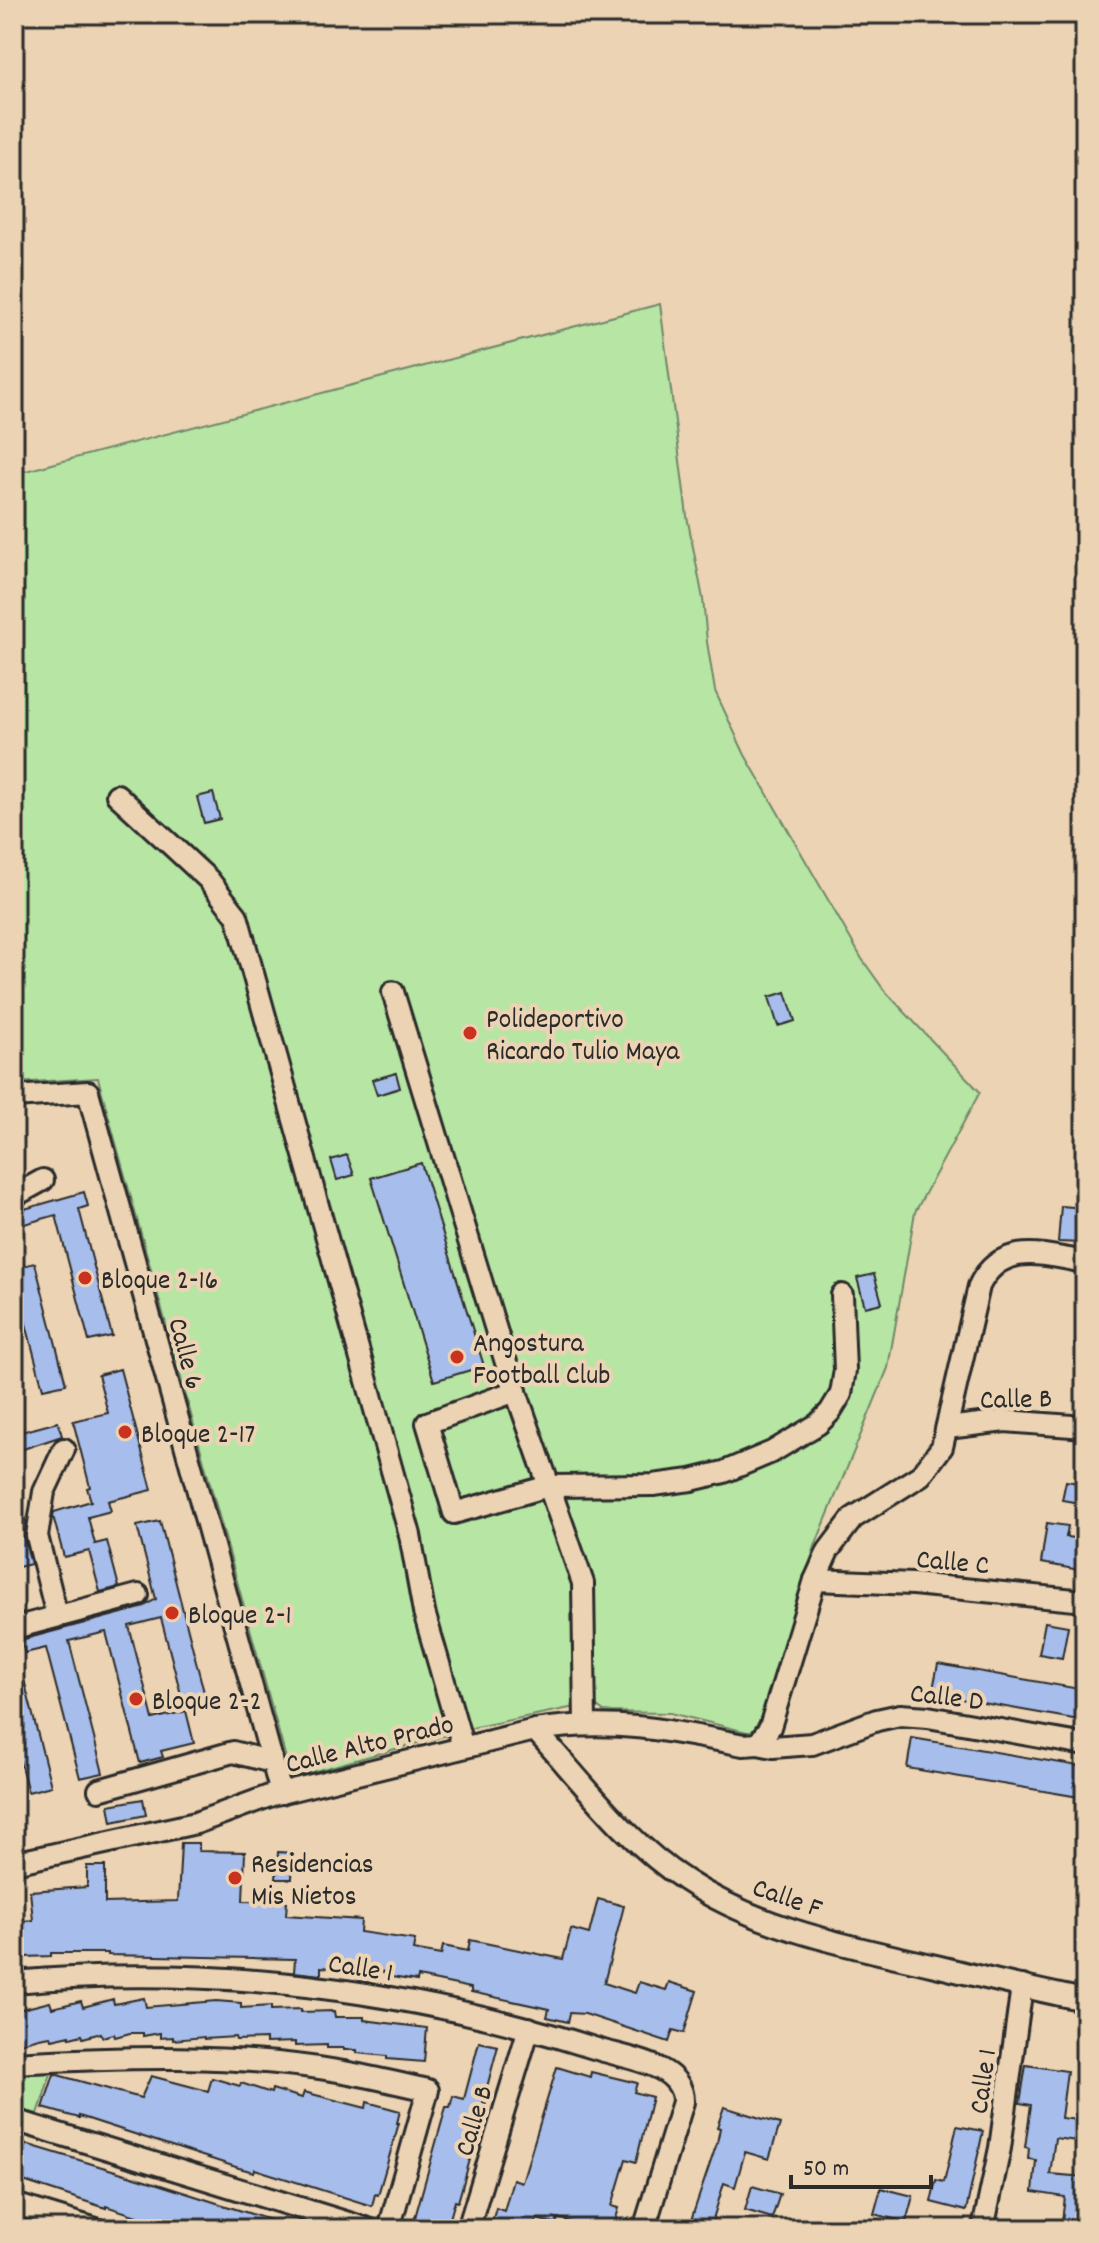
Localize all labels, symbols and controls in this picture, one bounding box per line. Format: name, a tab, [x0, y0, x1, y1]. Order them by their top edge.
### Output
place label: Polideportivo Ricardo Tulio Maya	[486, 1002, 680, 1074]
marker: Polideportivo Ricardo Tulio Maya	[461, 1024, 479, 1042]
place label: Bloque 2-16	[101, 1263, 218, 1303]
marker: Bloque 2-16	[76, 1269, 94, 1287]
street label: Calle 6	[154, 1314, 212, 1395]
place label: Angostura Football Club	[473, 1326, 610, 1398]
marker: Angostura Football Club	[448, 1348, 466, 1366]
street label: Calle B	[980, 1381, 1053, 1423]
place label: Bloque 2-17	[141, 1417, 255, 1457]
marker: Bloque 2-17	[116, 1423, 134, 1441]
street label: Calle C	[915, 1542, 991, 1588]
place label: Bloque 2-1	[188, 1598, 292, 1638]
marker: Bloque 2-1	[163, 1604, 181, 1622]
street label: Calle D	[907, 1676, 985, 1724]
place label: Bloque 2-2	[152, 1684, 262, 1724]
marker: Bloque 2-2	[127, 1690, 145, 1708]
street label: Calle Alto Prado	[282, 1707, 459, 1787]
place label: Residencias Mis Nietos	[251, 1847, 374, 1919]
marker: Residencias Mis Nietos	[226, 1869, 244, 1887]
street label: Calle F	[746, 1870, 827, 1931]
street label: Calle 1	[325, 1946, 396, 1996]
street label: Calle 1	[962, 2047, 1010, 2117]
street label: Calle B	[447, 2081, 506, 2162]
scale bar	[791, 2139, 931, 2189]
text: 50 m	[803, 2153, 849, 2187]

